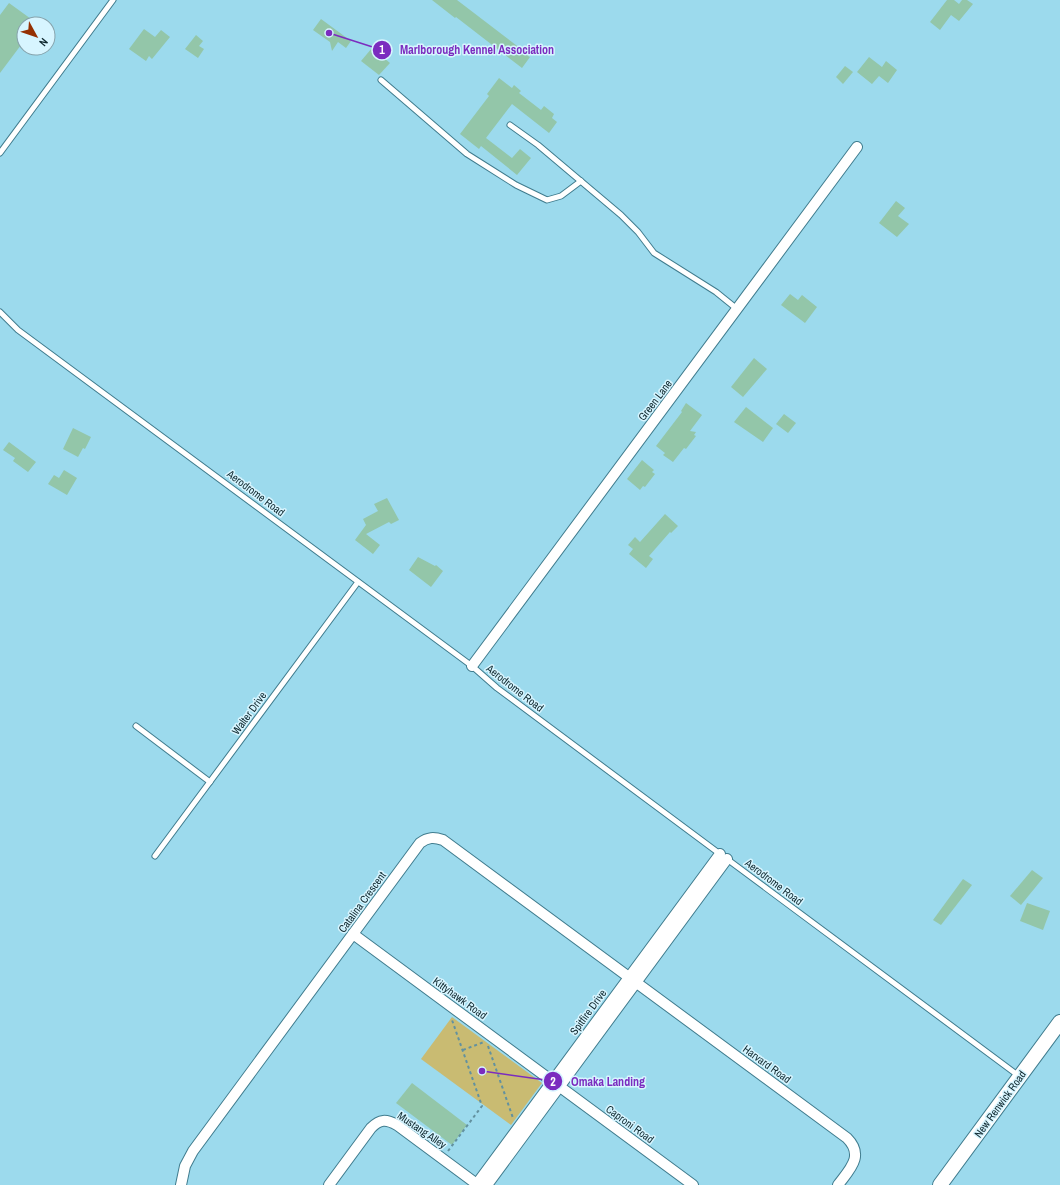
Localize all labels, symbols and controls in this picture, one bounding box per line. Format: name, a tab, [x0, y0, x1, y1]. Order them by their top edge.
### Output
north arrow	[16, 16, 56, 56]
text: N	[36, 35, 51, 49]
callout: Marlborough Kennel Association	[372, 38, 562, 62]
text: 1	[379, 42, 385, 58]
text: Marlborough Kennel Association	[400, 42, 554, 58]
street label: Green Lane	[635, 377, 675, 423]
street label: Aerodrome Road	[224, 466, 288, 519]
street label: Aerodrome Road	[483, 661, 546, 715]
street label: Walter Drive	[229, 689, 269, 737]
street label: Aerodrome Road	[742, 855, 806, 908]
street label: Catalina Crescent	[335, 868, 389, 935]
street label: Kittyhawk Road	[430, 974, 490, 1022]
street label: Spitfire Drive	[567, 986, 609, 1038]
street label: Harvard Road	[740, 1042, 794, 1086]
street label: New Renwick Road	[971, 1068, 1029, 1140]
callout: Omaka Landing	[543, 1069, 652, 1093]
text: 2	[550, 1074, 556, 1090]
text: Omaka Landing	[571, 1074, 645, 1090]
street label: Caproni Road	[603, 1102, 657, 1146]
street label: Mustang Alley	[395, 1108, 450, 1152]

